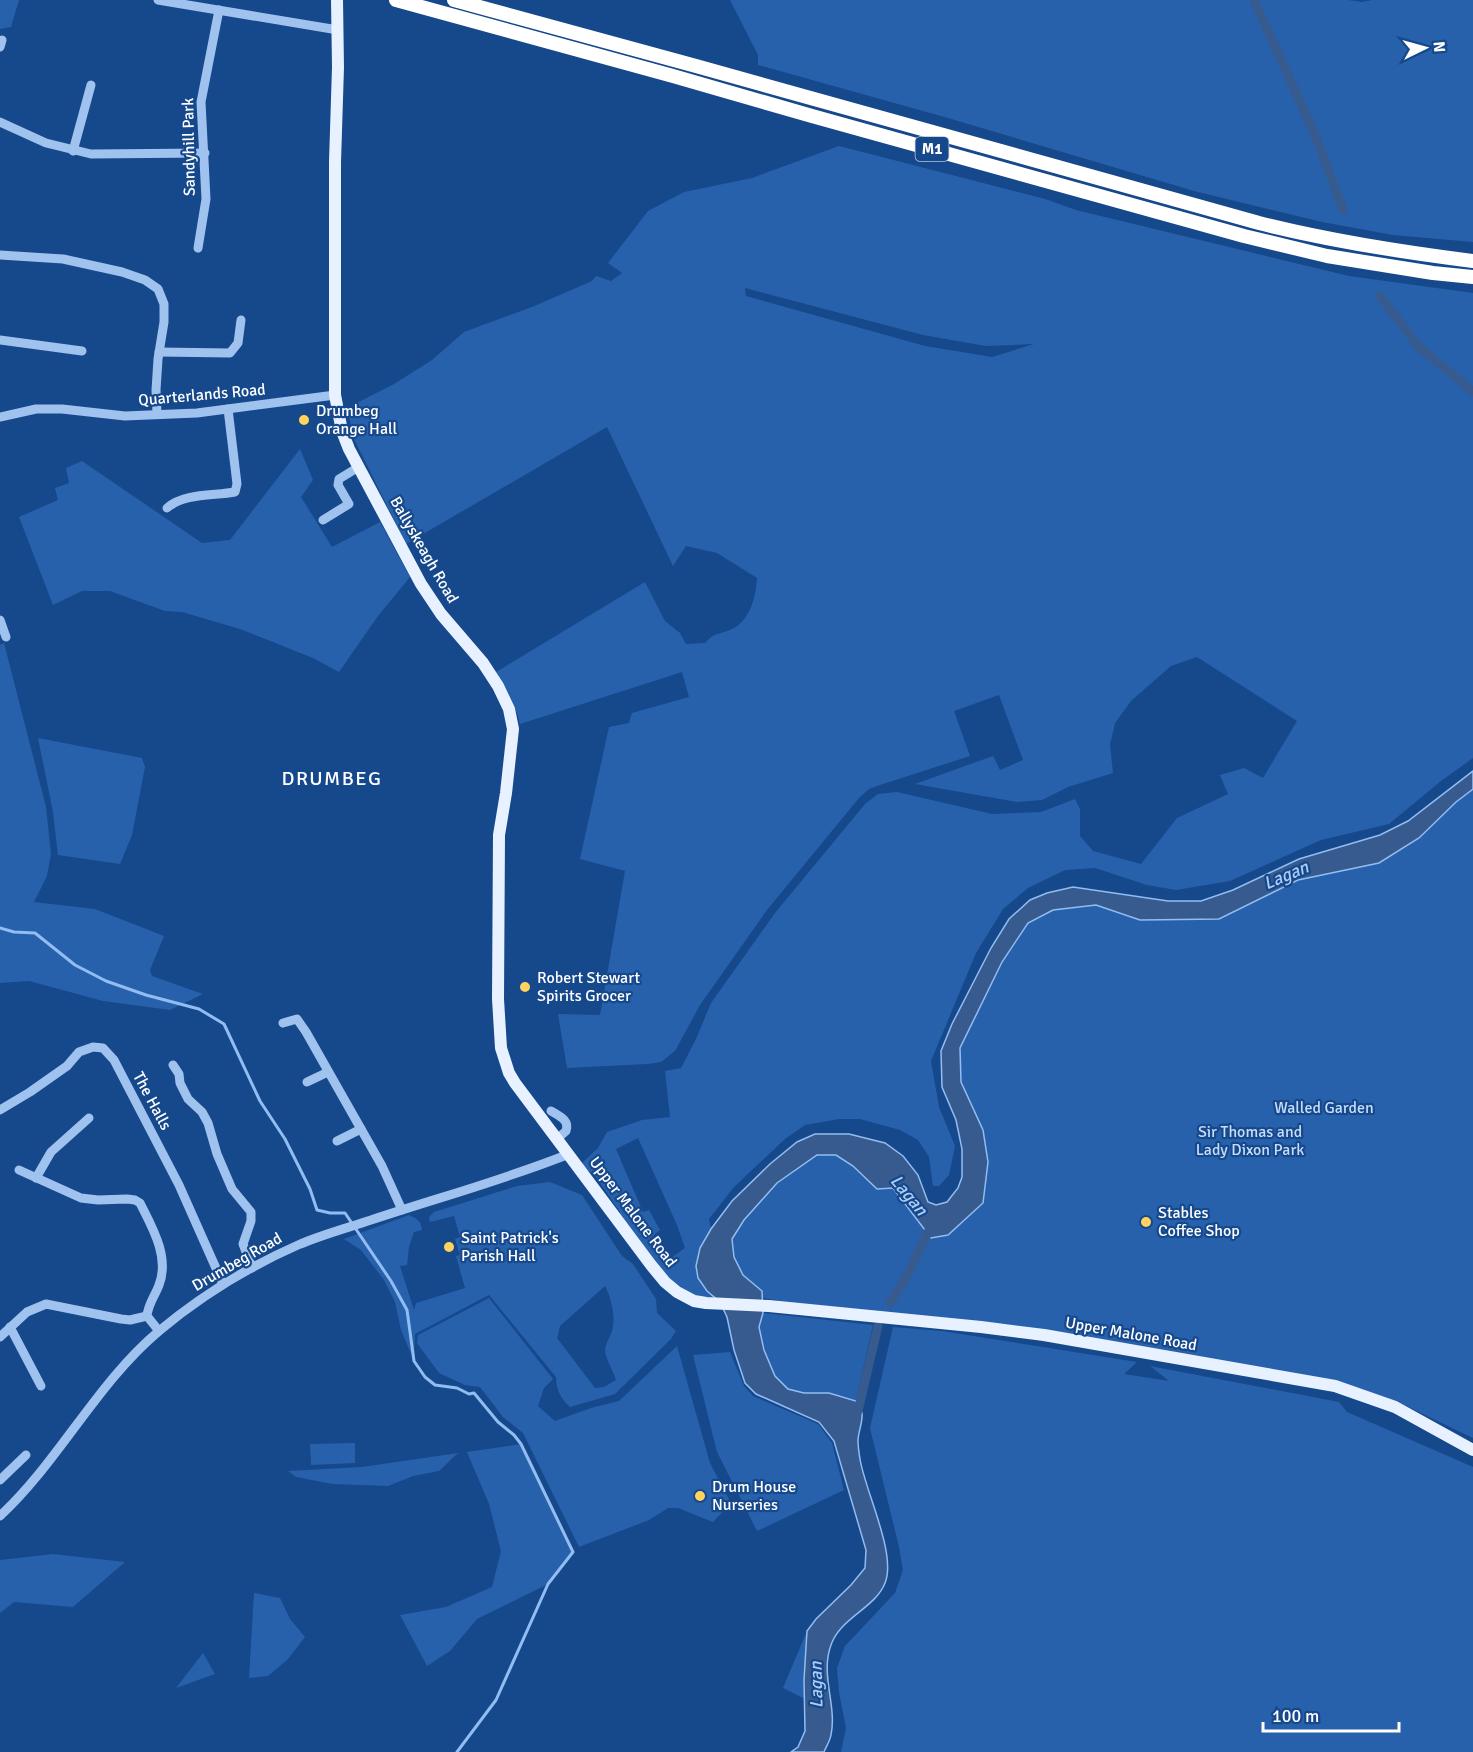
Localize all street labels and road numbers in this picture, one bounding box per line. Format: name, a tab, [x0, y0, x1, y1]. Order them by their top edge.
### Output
street label: Sandyhill Park	[178, 98, 200, 196]
road number: M1	[916, 137, 948, 161]
street label: Quarterlands Road	[138, 379, 266, 411]
street label: Ballyskeagh Road	[385, 493, 463, 607]
street label: The Halls	[128, 1068, 176, 1134]
street label: Upper Malone Road	[585, 1153, 681, 1271]
street label: Drumbeg Road	[189, 1228, 285, 1296]
street label: Upper Malone Road	[1064, 1313, 1198, 1355]

